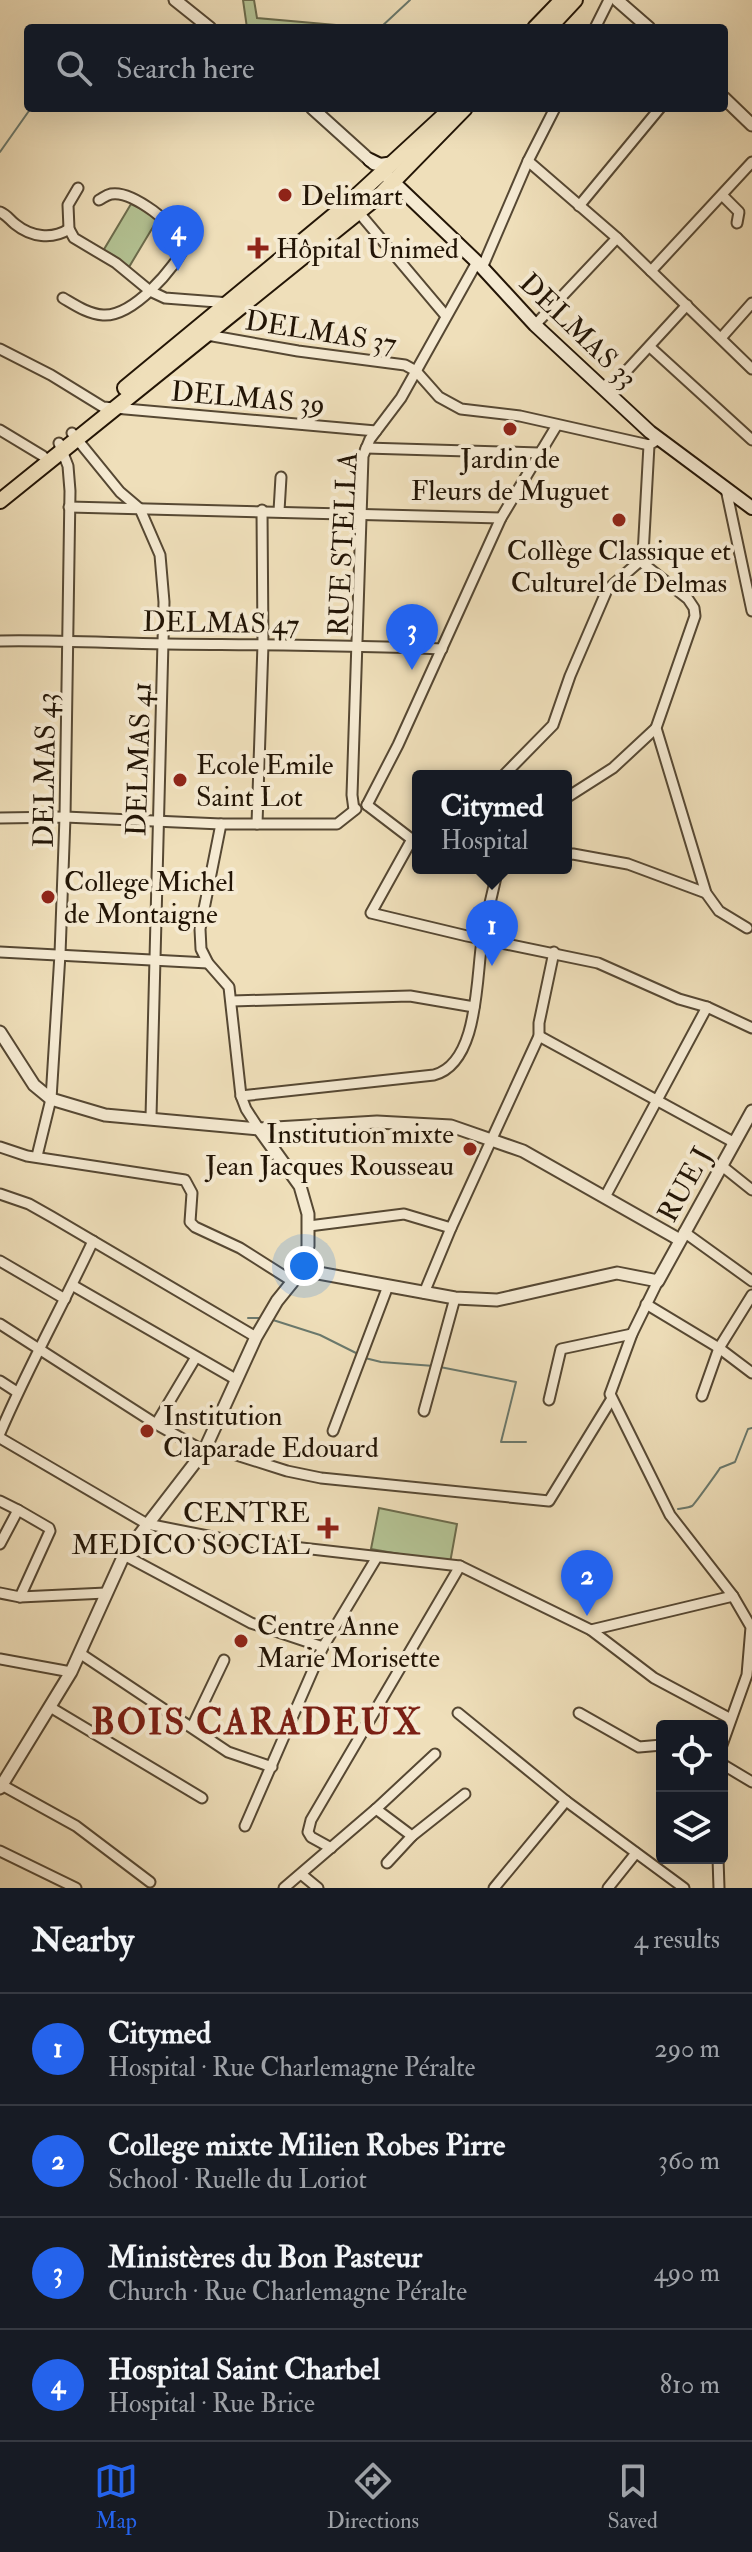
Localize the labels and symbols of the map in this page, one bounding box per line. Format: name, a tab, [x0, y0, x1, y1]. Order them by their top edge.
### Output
place label: Delimart	[301, 179, 403, 214]
marker: Delimart	[276, 186, 294, 204]
pin: 4	[152, 205, 204, 271]
place label: Hôpital Unimed	[276, 232, 459, 267]
marker: Hôpital Unimed	[247, 237, 269, 259]
street label: DELMAS 33	[512, 266, 644, 396]
street label: DELMAS 37	[243, 303, 399, 362]
street label: DELMAS 39	[169, 374, 326, 423]
marker: Jardin de Fleurs de Muguet	[501, 420, 519, 438]
place label: Jardin de Fleurs de Muguet	[411, 442, 609, 509]
street label: RUE STELLA	[321, 451, 366, 637]
marker: Collège Classique et Culturel de Delmas	[610, 511, 628, 529]
place label: Collège Classique et Culturel de Delmas	[507, 534, 731, 601]
pin: 3	[386, 604, 438, 670]
street label: DELMAS 47	[142, 605, 300, 642]
street label: DELMAS 41	[119, 681, 160, 837]
street label: DELMAS 43	[27, 692, 64, 848]
place label: Ecole Emile Saint Lot	[196, 748, 334, 815]
marker: Ecole Emile Saint Lot	[171, 771, 189, 789]
place label: College Michel de Montaigne	[64, 865, 234, 932]
marker: College Michel de Montaigne	[39, 888, 57, 906]
pin: 1	[466, 900, 518, 966]
place label: Institution mixte Jean Jacques Rousseau	[204, 1117, 454, 1184]
marker: Institution mixte Jean Jacques Rousseau	[461, 1140, 479, 1158]
street label: RUE J	[651, 1141, 720, 1228]
your location	[284, 1246, 324, 1286]
place label: Institution Claparade Edouard	[163, 1399, 379, 1466]
marker: Institution Claparade Edouard	[138, 1422, 156, 1440]
place label: CENTRE MEDICO SOCIAL	[72, 1496, 310, 1563]
marker: CENTRE MEDICO SOCIAL	[317, 1517, 339, 1539]
pin: 2	[561, 1550, 613, 1616]
place label: Centre Anne Marie Morisette	[257, 1609, 440, 1676]
marker: Centre Anne Marie Morisette	[232, 1632, 250, 1650]
district label: BOIS CARADEUX	[91, 1700, 423, 1745]

